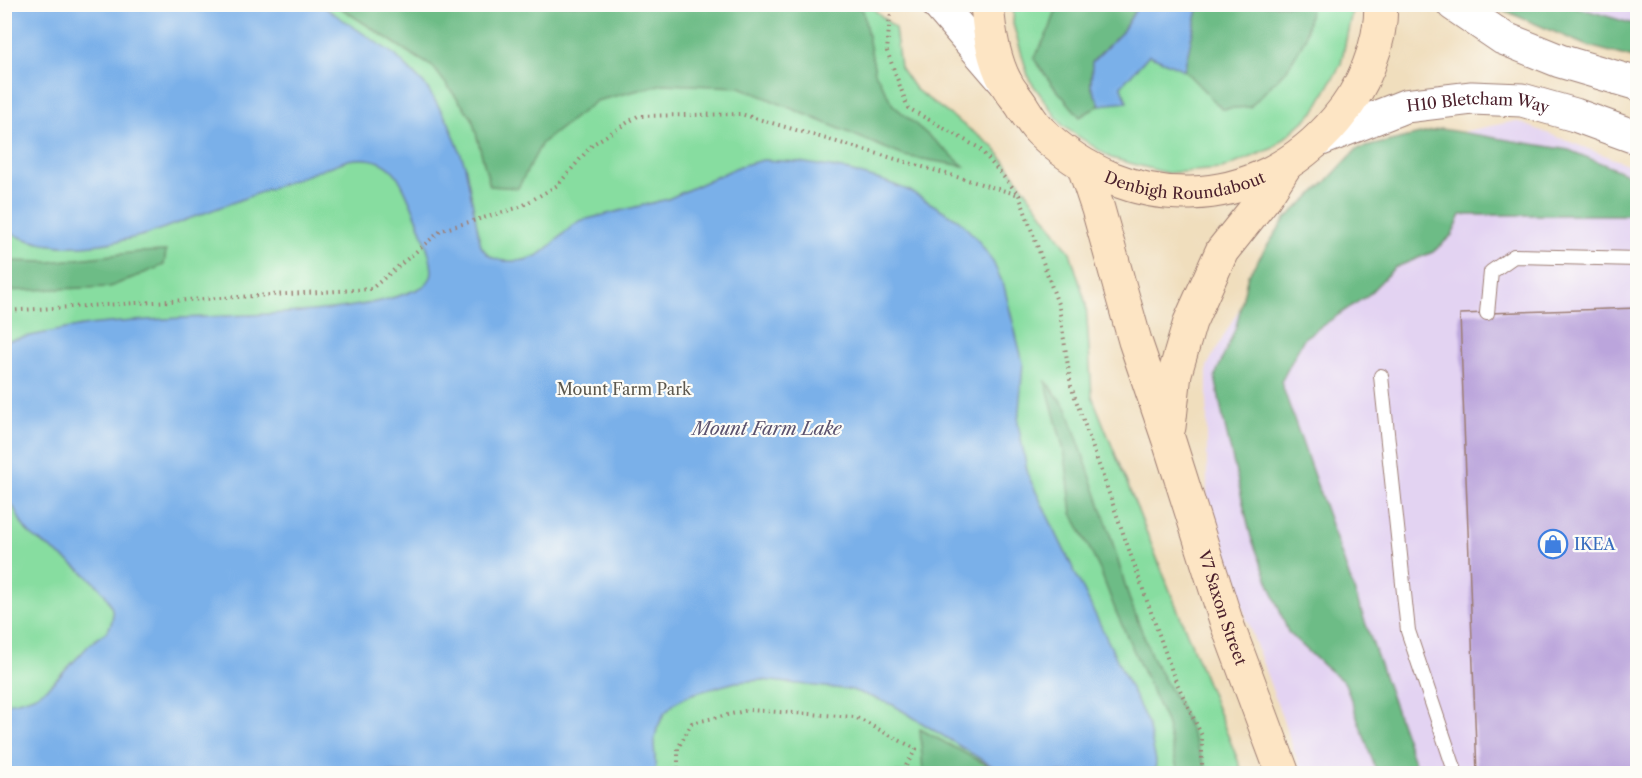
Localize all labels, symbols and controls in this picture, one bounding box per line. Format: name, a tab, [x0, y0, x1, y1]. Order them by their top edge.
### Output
street label: H10 Bletcham Way	[1405, 88, 1553, 118]
street label: Denbigh Roundabout	[1101, 166, 1268, 203]
park label: Mount Farm Park	[557, 379, 692, 399]
water label: Mount Farm Lake	[691, 418, 843, 440]
shop icon: IKEA	[1537, 528, 1569, 560]
place label: IKEA	[1574, 534, 1617, 554]
street label: V7 Saxon Street	[1194, 547, 1252, 668]

